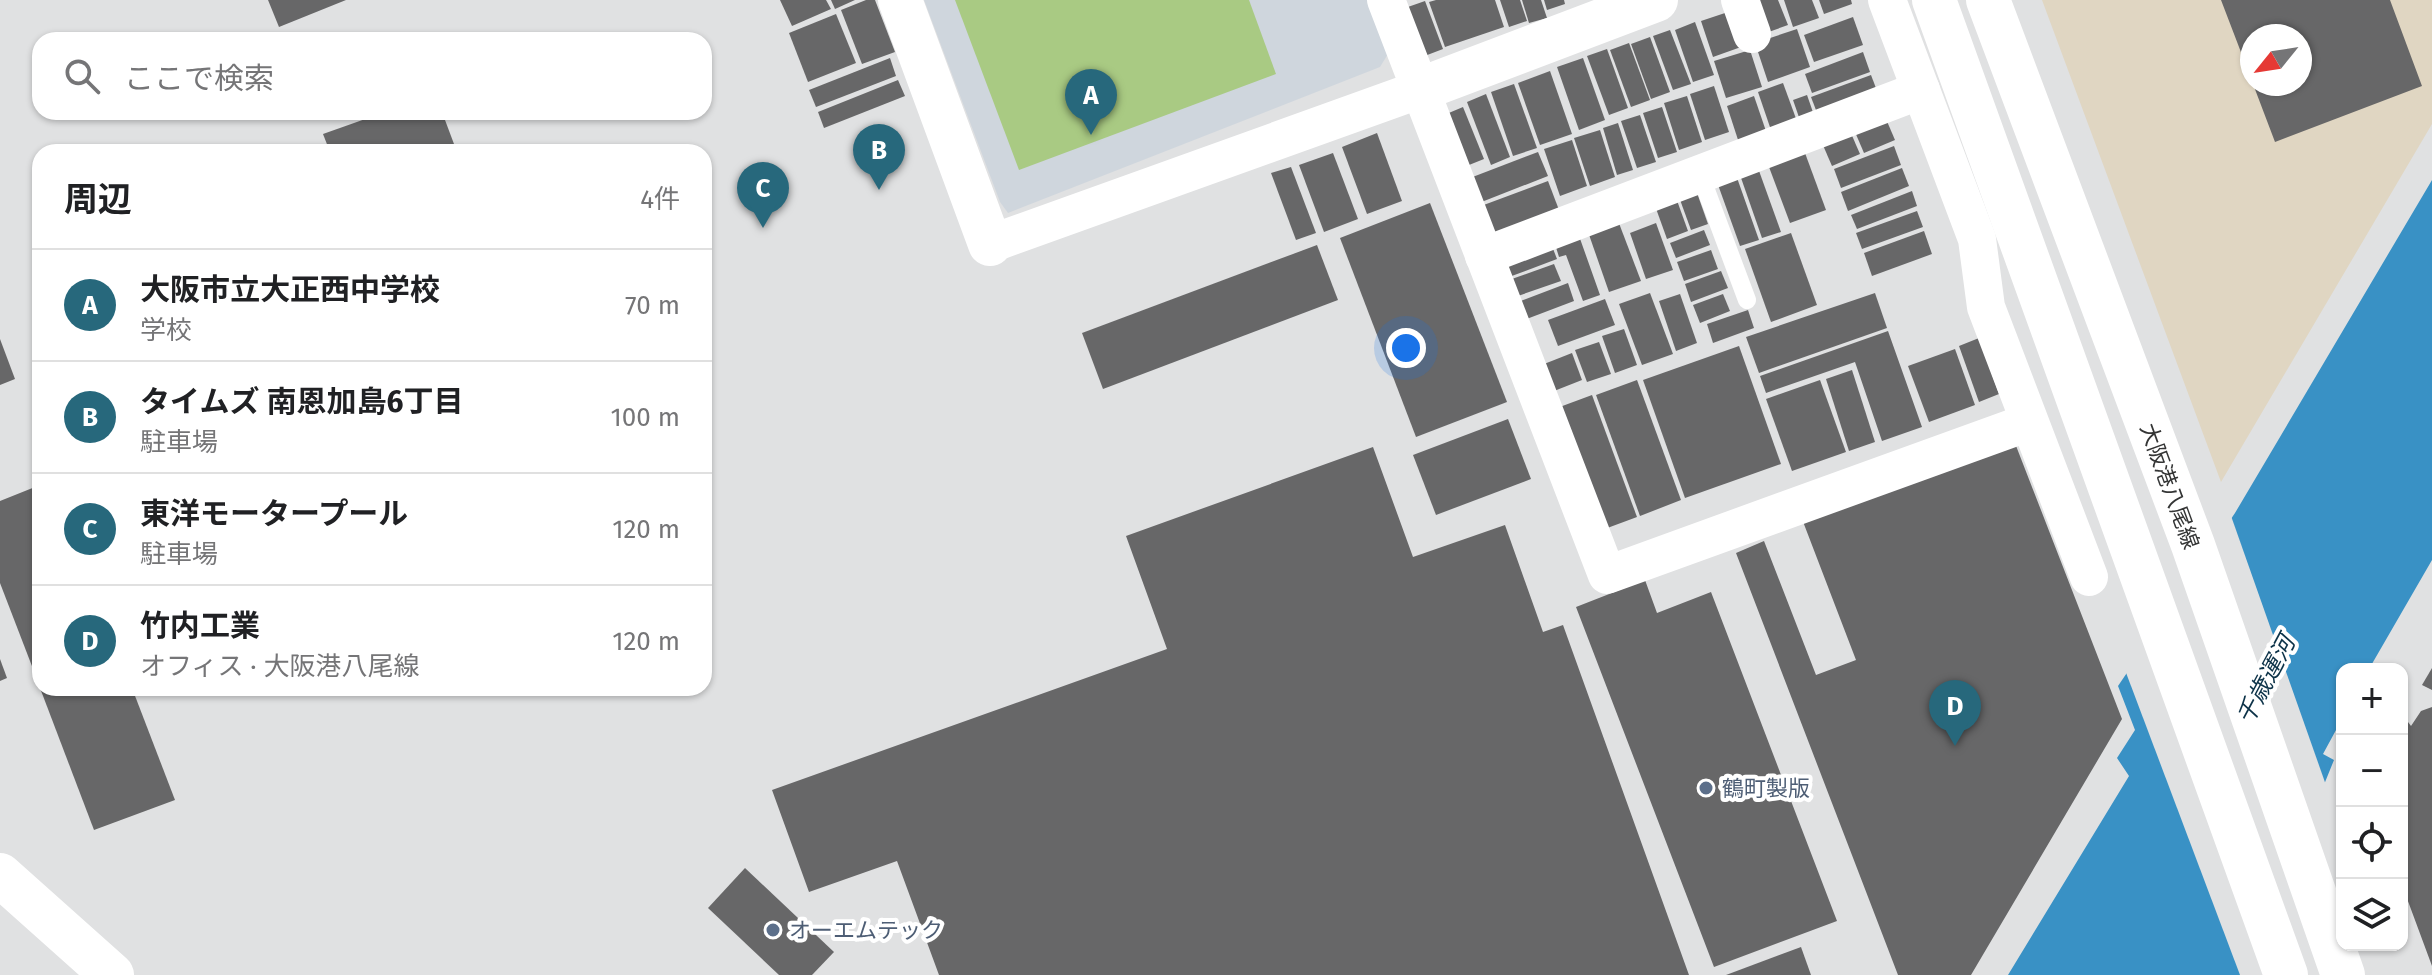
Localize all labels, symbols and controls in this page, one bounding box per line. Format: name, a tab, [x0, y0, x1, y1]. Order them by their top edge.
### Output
north arrow	[2240, 24, 2312, 96]
search box	[32, 32, 712, 120]
icon: search	[60, 54, 104, 98]
text: ここで検索	[124, 61, 274, 97]
pin: A	[1065, 69, 1117, 135]
pin: B	[853, 124, 905, 190]
pin: C	[737, 162, 789, 228]
text: 周辺	[64, 179, 132, 220]
text: 4件	[640, 184, 680, 215]
text: 大阪市立大正西中学校	[140, 272, 440, 308]
text: A	[82, 290, 98, 321]
text: 70 m	[625, 290, 680, 321]
text: 学校	[140, 315, 192, 346]
your location	[1386, 328, 1426, 368]
text: タイムズ 南恩加島6丁目	[140, 384, 463, 420]
text: B	[82, 402, 98, 433]
text: 100 m	[611, 402, 680, 433]
street label: 大阪港八尾線	[2134, 420, 2205, 553]
text: 駐車場	[140, 427, 218, 458]
text: 東洋モータープール	[140, 496, 408, 532]
text: C	[83, 514, 97, 545]
text: 120 m	[612, 514, 680, 545]
text: 駐車場	[140, 539, 218, 570]
text: 竹内工業	[140, 608, 260, 644]
text: D	[82, 626, 98, 657]
text: 120 m	[612, 626, 680, 657]
water label: 千歳運河	[2231, 628, 2303, 729]
text: オフィス · 大阪港八尾線	[140, 651, 420, 682]
map controls	[2336, 663, 2408, 951]
button: +	[2336, 663, 2408, 735]
pin: D	[1929, 680, 1981, 746]
button: −	[2336, 735, 2408, 807]
place label: 鶴町製版	[1722, 775, 1810, 802]
marker: 鶴町製版	[1697, 779, 1715, 797]
button: locate	[2336, 807, 2408, 879]
button: layers	[2336, 879, 2408, 951]
place label: オーエムテック	[789, 917, 943, 944]
marker: オーエムテック	[764, 921, 782, 939]

